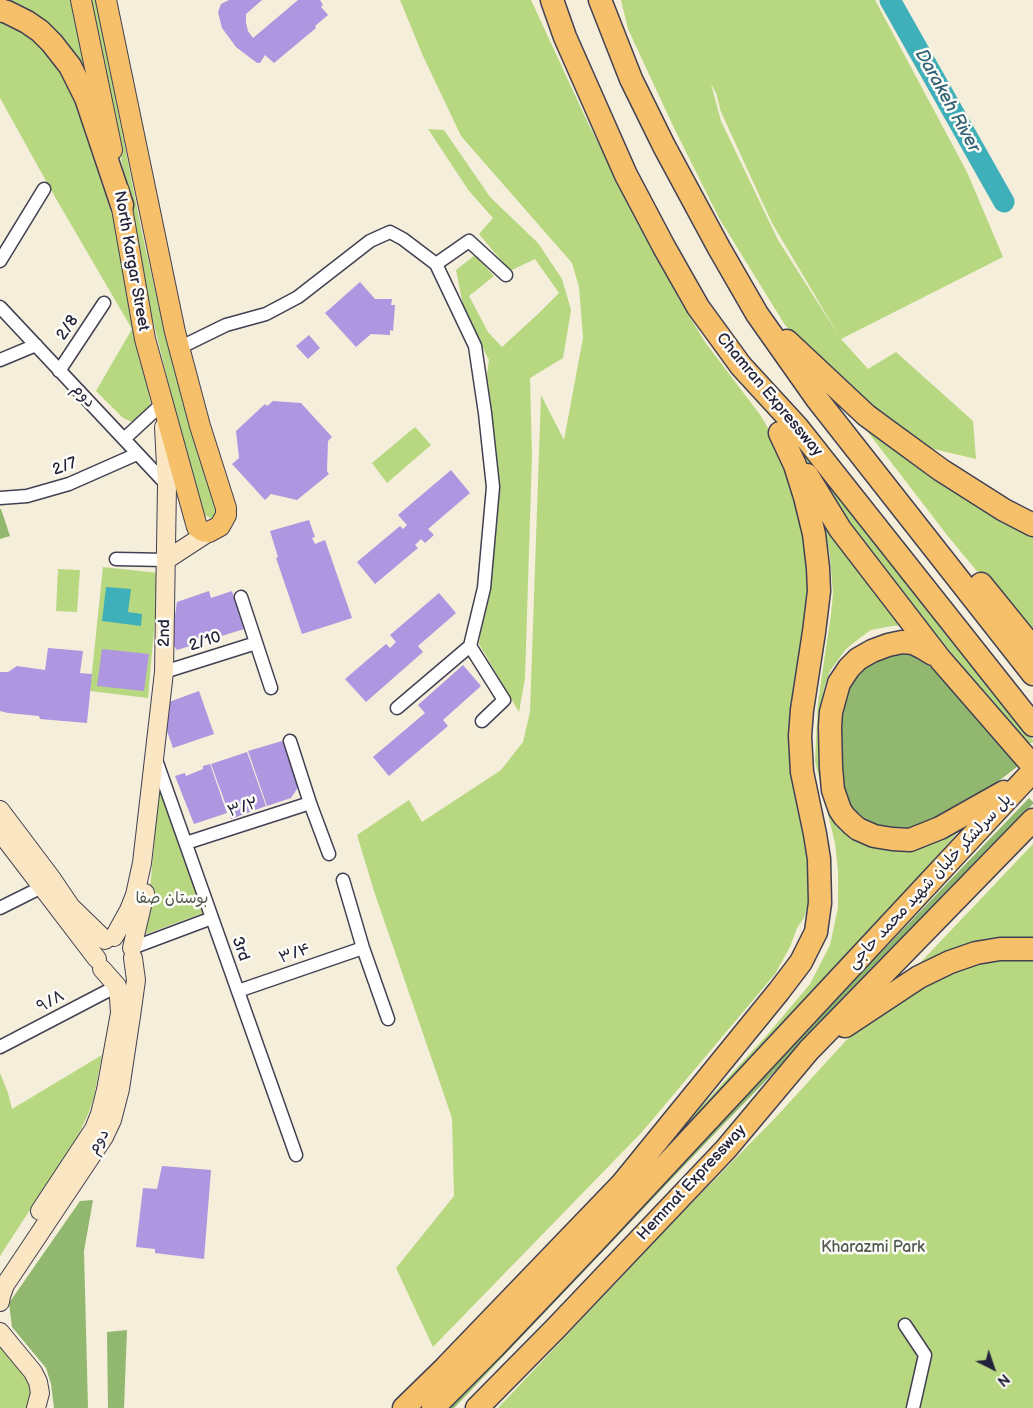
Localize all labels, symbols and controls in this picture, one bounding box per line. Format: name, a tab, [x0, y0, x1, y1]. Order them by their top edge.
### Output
water label: Darakeh River	[910, 45, 984, 157]
street label: North Kargar Street	[109, 189, 153, 333]
street label: 2/8	[53, 312, 83, 344]
street label: Chamran Expressway	[712, 329, 826, 461]
street label: دوم	[67, 380, 99, 412]
street label: 2/7	[50, 454, 80, 480]
street label: 2nd	[155, 619, 175, 647]
street label: 2/10	[187, 628, 223, 656]
street label: پل سرلشکر خلبان شهید محمد حاجی	[844, 791, 1016, 973]
street label: ۳/۲	[225, 794, 261, 822]
park label: بوستان صفا	[136, 889, 208, 909]
street label: 3rd	[227, 934, 253, 964]
street label: ۳/۴	[277, 940, 313, 968]
street label: ۹/۸	[34, 987, 68, 1017]
street label: Hemmat Expressway	[634, 1121, 750, 1245]
street label: دوم	[84, 1126, 114, 1158]
park label: Kharazmi Park	[821, 1238, 925, 1258]
north arrow	[968, 1343, 1018, 1393]
text: N	[994, 1370, 1013, 1390]

